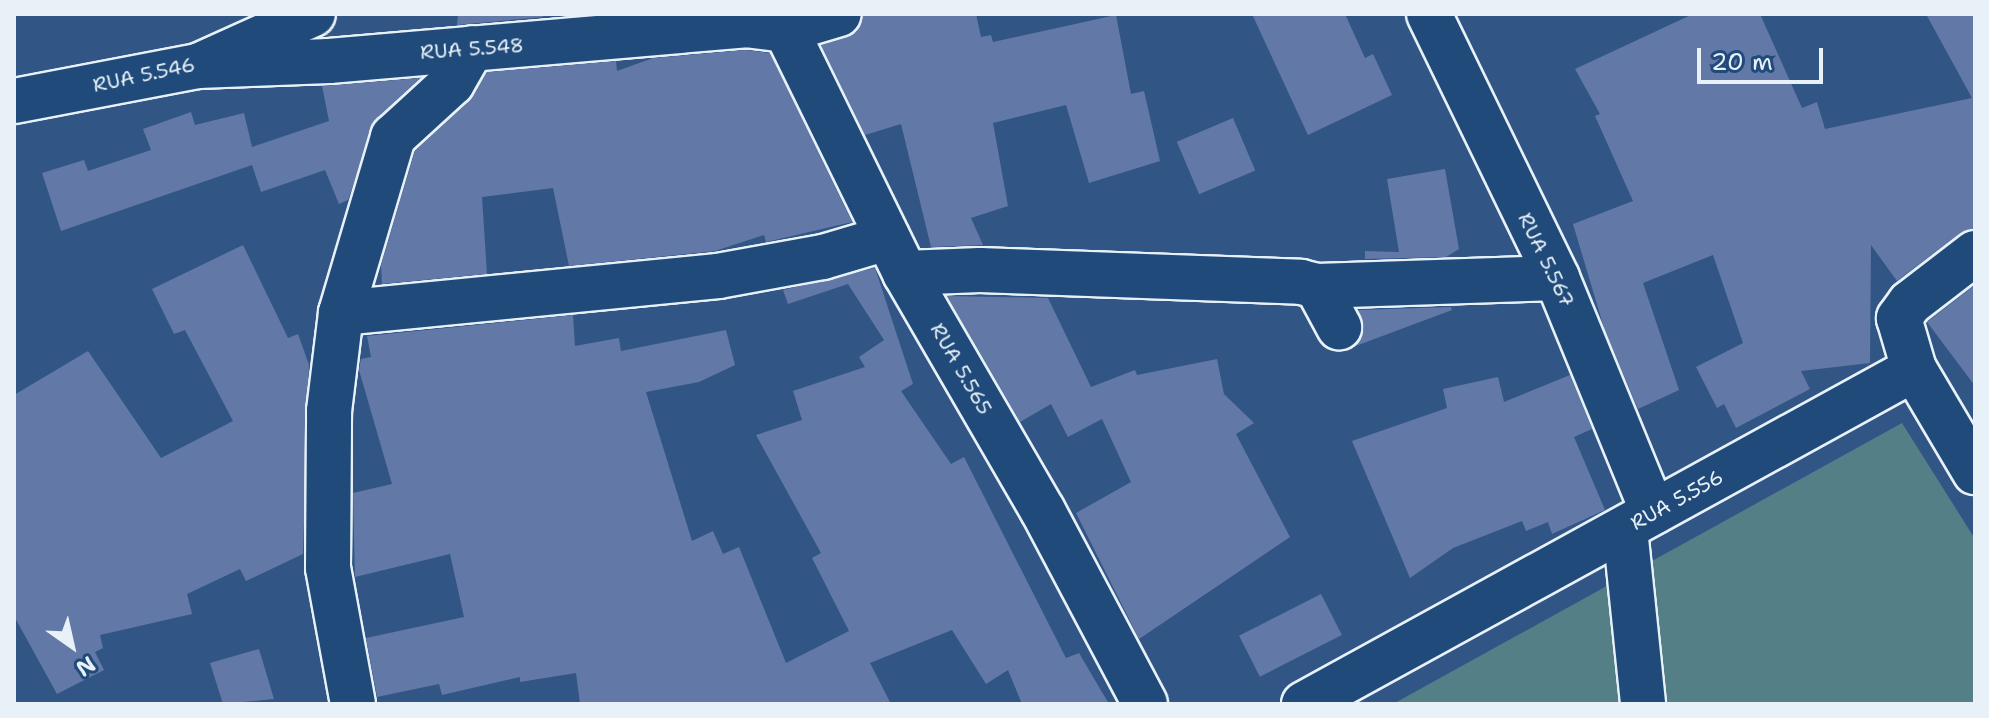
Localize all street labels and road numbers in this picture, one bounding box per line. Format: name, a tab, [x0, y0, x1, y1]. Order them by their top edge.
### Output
street label: RUA 5.548	[419, 33, 525, 65]
street label: RUA 5.546	[91, 52, 197, 98]
street label: RUA 5.567	[1513, 209, 1579, 311]
street label: RUA 5.565	[925, 319, 997, 419]
street label: RUA 5.556	[1627, 465, 1727, 535]

